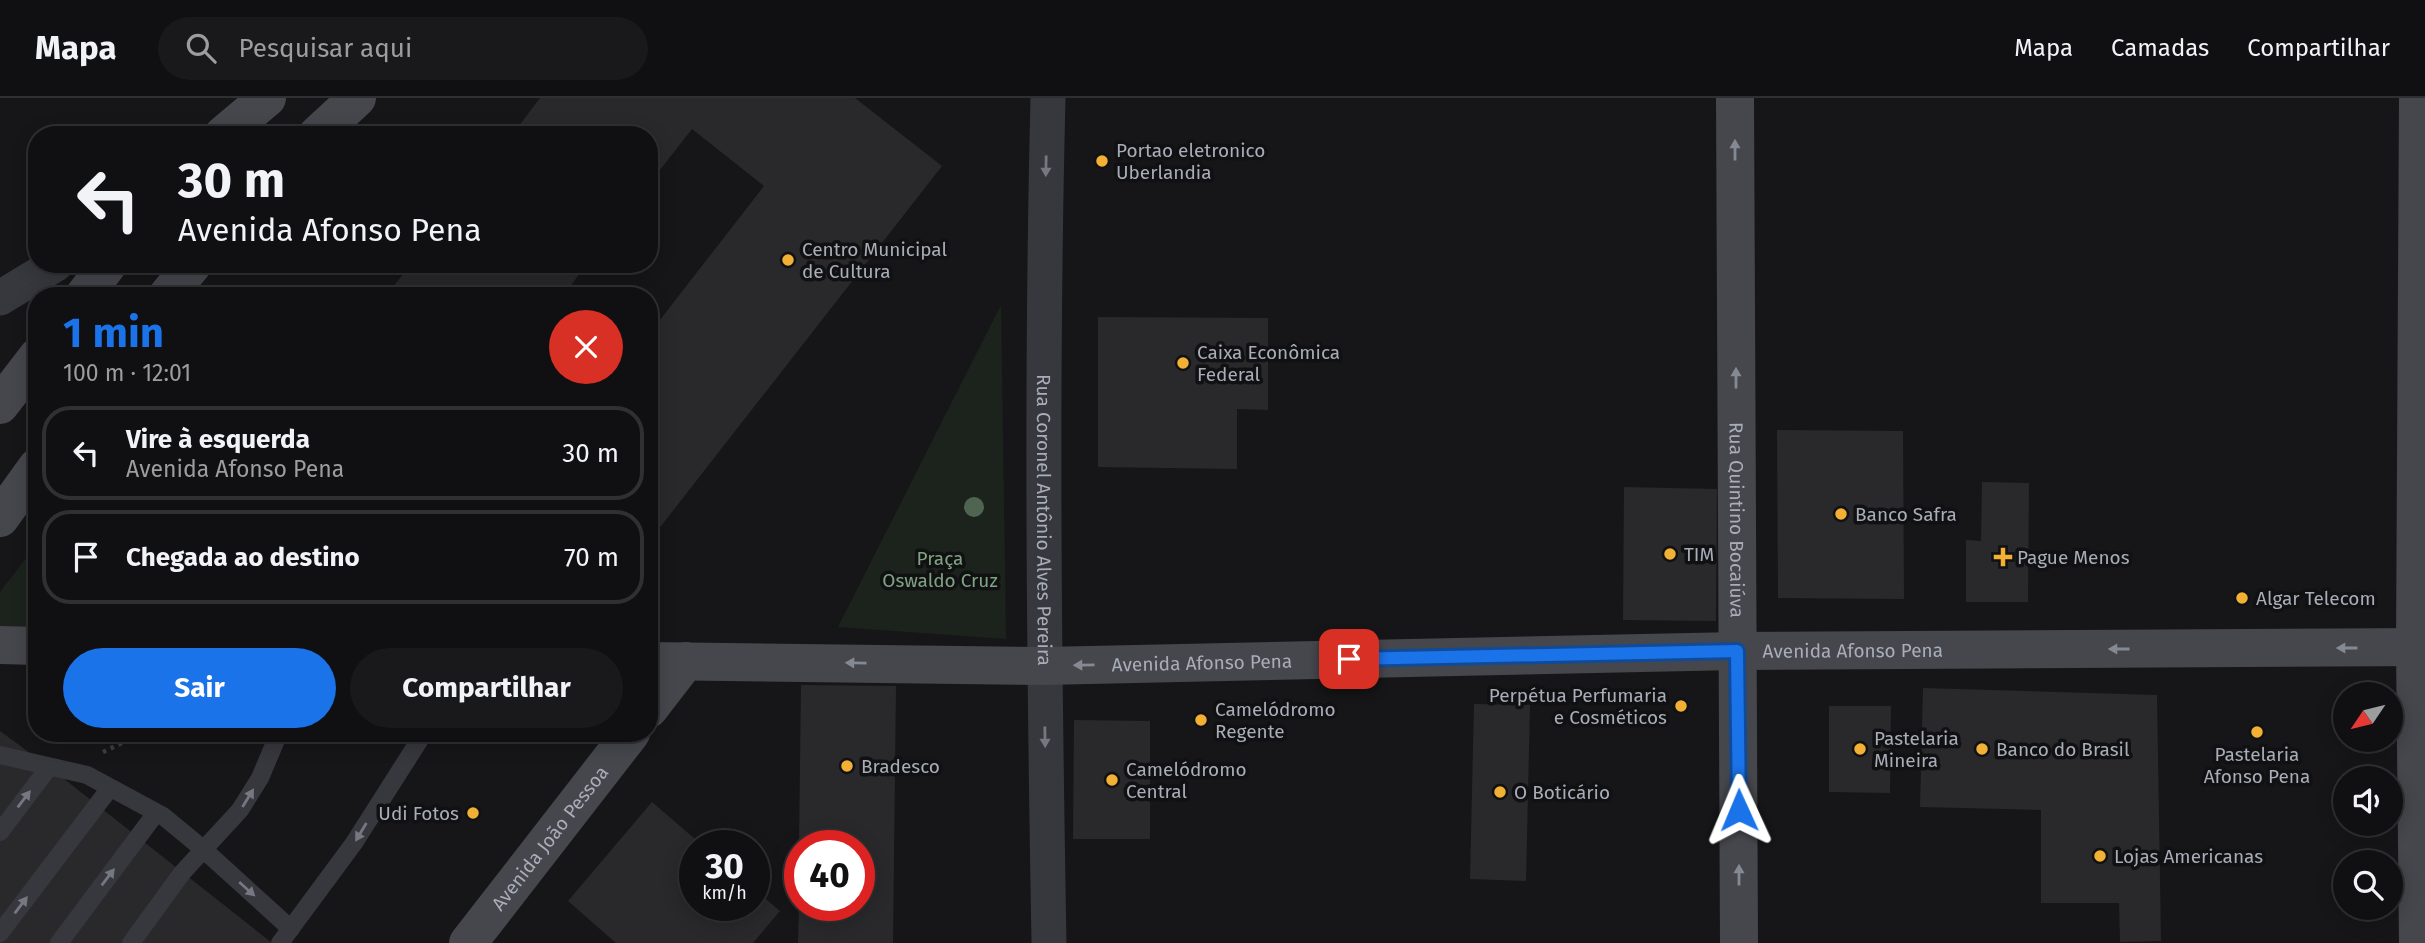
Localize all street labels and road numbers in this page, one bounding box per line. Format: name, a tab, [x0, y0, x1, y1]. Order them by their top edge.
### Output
street label: Rua Coronel Antônio Alves Pereira	[1032, 374, 1056, 666]
street label: Rua Quintino Bocaiúva	[1725, 422, 1748, 618]
street label: Avenida Afonso Pena	[1762, 639, 1943, 663]
street label: Avenida Afonso Pena	[1111, 650, 1292, 677]
street label: Avenida João Pessoa	[487, 761, 613, 915]

